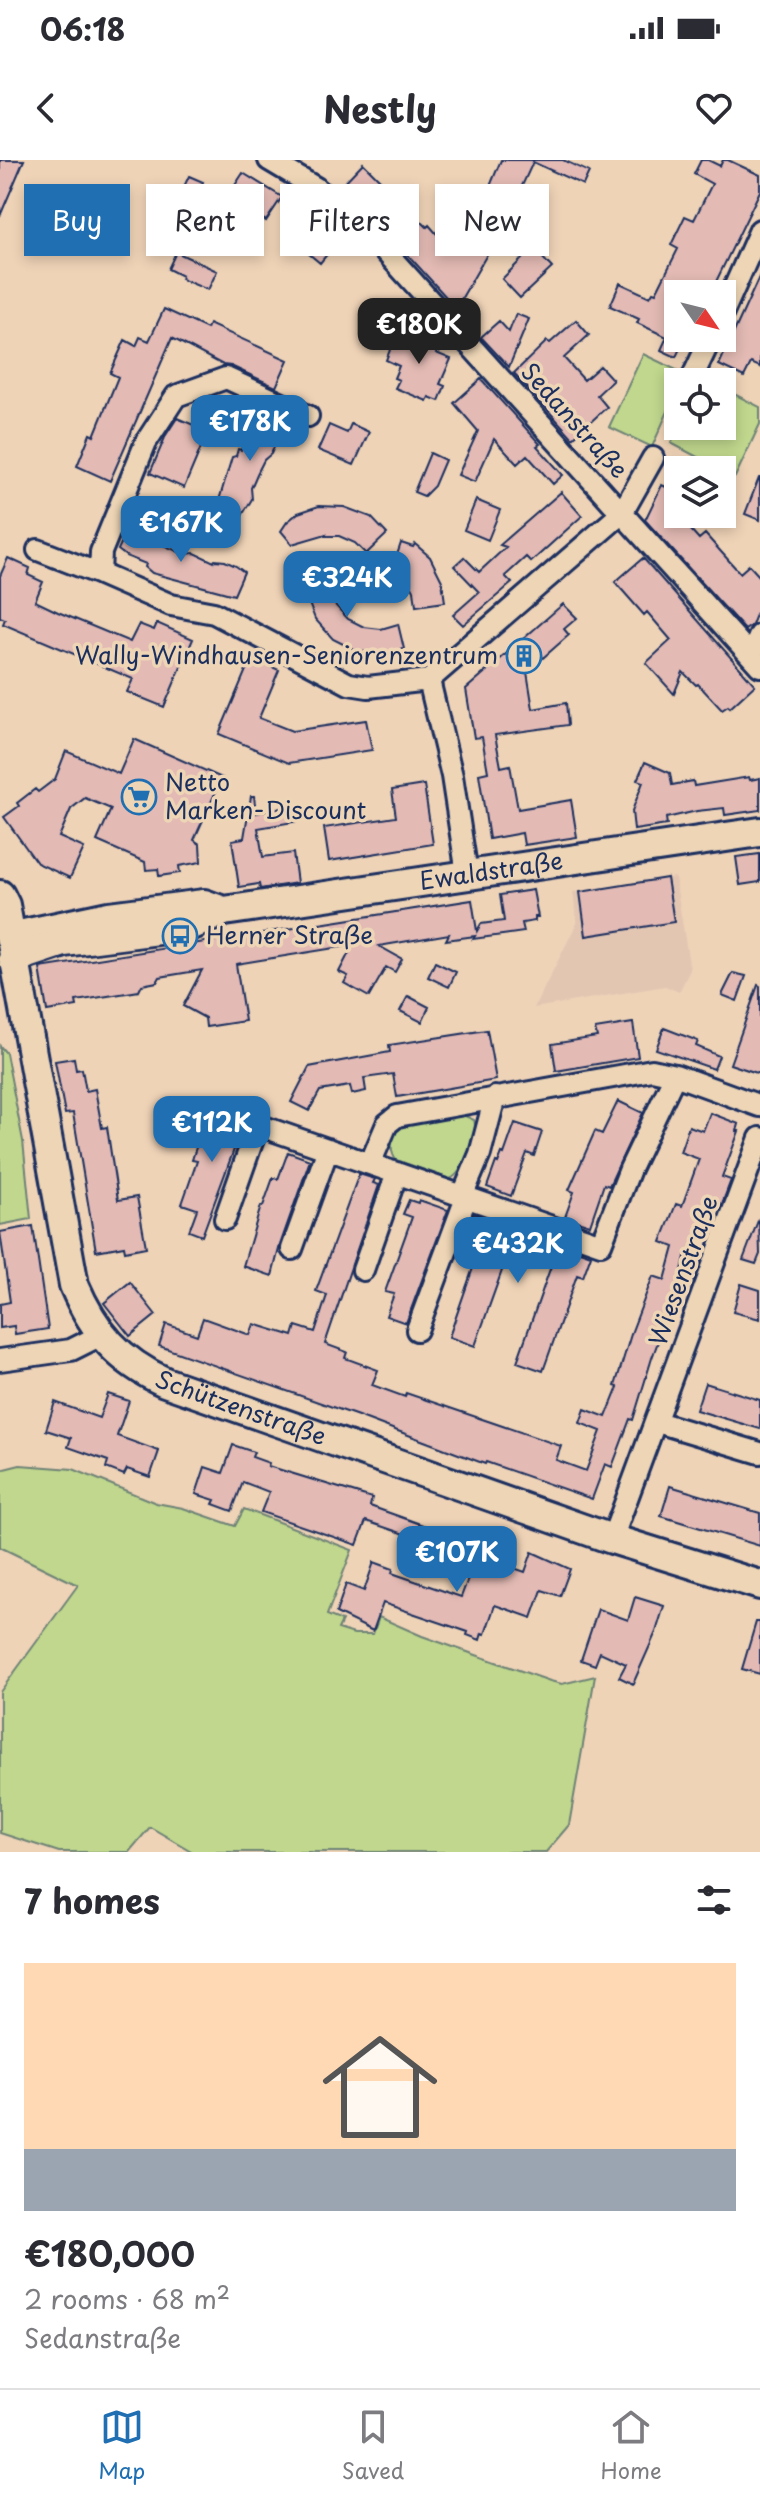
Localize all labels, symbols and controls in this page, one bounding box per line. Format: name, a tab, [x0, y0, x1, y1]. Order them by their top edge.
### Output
text: 06:18	[40, 6, 125, 51]
text: Nestly	[323, 81, 437, 135]
icon: back	[24, 86, 68, 130]
icon: heart	[692, 86, 736, 130]
chip: Buy	[24, 184, 130, 256]
chip: Rent	[146, 184, 264, 256]
chip: Filters	[280, 184, 419, 256]
chip: New	[435, 184, 549, 256]
north arrow	[664, 280, 736, 352]
map controls	[664, 280, 736, 528]
pin: €180K	[363, 298, 475, 366]
text: €180K	[376, 304, 462, 343]
street label: Sedanstraße	[514, 354, 637, 486]
button: locate	[664, 368, 736, 440]
pin: €178K	[194, 395, 306, 463]
text: €178K	[209, 401, 291, 440]
button: layers	[664, 456, 736, 528]
pin: €167K	[125, 496, 237, 564]
text: €167K	[139, 502, 223, 541]
pin: €324K	[291, 551, 403, 619]
text: €324K	[301, 557, 393, 596]
place label: Wally-Windhausen-Seniorenzentrum	[75, 636, 498, 672]
building icon: Wally-Windhausen-Seniorenzentrum	[505, 637, 543, 675]
place label: Netto Marken-Discount	[165, 763, 367, 827]
supermarket icon: Netto Marken-Discount	[120, 778, 158, 816]
street label: Ewaldstraße	[417, 841, 565, 898]
place label: Herner Straße	[206, 916, 373, 952]
bus stop icon: Herner Straße	[161, 917, 199, 955]
pin: €112K	[156, 1096, 268, 1164]
text: €112K	[171, 1102, 253, 1141]
street label: Wiesenstraße	[638, 1190, 726, 1350]
pin: €432K	[462, 1217, 574, 1285]
text: €432K	[472, 1223, 564, 1262]
street label: Schützenstraße	[150, 1360, 331, 1453]
pin: €107K	[401, 1526, 513, 1594]
text: €107K	[415, 1532, 499, 1571]
text: 7 homes	[24, 1874, 160, 1926]
icon: filters	[692, 1878, 736, 1922]
icon: home	[308, 2015, 452, 2159]
text: €180,000	[24, 2227, 195, 2279]
text: 2 rooms · 68 m²	[24, 2279, 230, 2318]
text: Sedanstraße	[24, 2318, 181, 2357]
tab: Map	[98, 2405, 145, 2486]
tab: Saved	[342, 2405, 404, 2486]
tab: Home	[601, 2405, 662, 2486]

